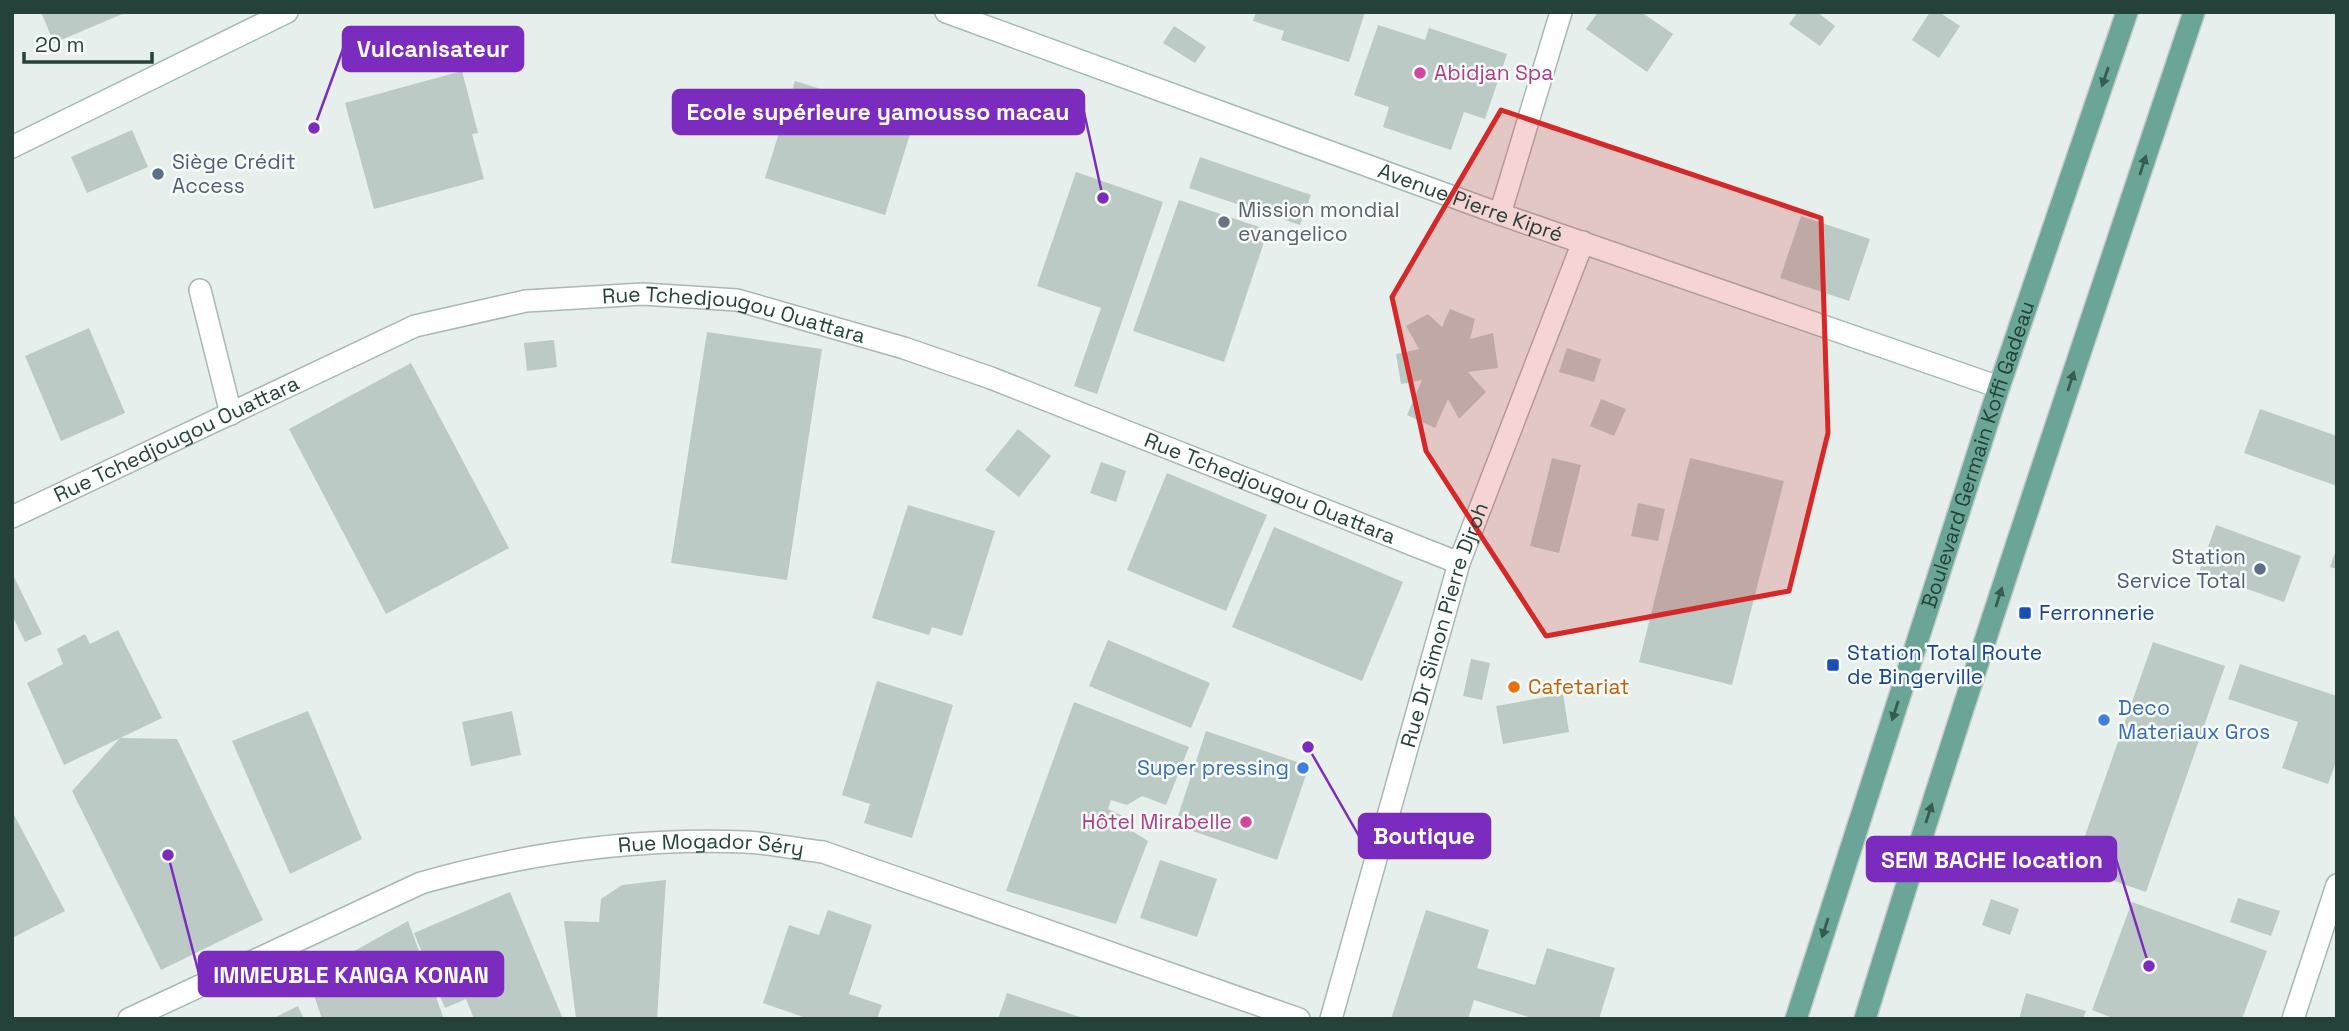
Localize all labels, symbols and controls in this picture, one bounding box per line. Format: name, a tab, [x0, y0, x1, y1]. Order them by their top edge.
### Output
scale bar	[24, 21, 152, 65]
callout: Vulcanisateur	[343, 27, 523, 71]
text: 20 m	[35, 31, 85, 58]
text: Vulcanisateur	[357, 34, 509, 64]
place label: Abidjan Spa	[1434, 59, 1553, 86]
marker: Abidjan Spa	[1412, 65, 1428, 81]
one-way arrow	[2099, 66, 2110, 87]
callout: Ecole supérieure yamousso macau	[673, 90, 1084, 134]
text: Ecole supérieure yamousso macau	[687, 97, 1069, 127]
place label: Siège Crédit Access	[172, 148, 296, 199]
one-way arrow	[2138, 154, 2148, 175]
street label: Avenue Pierre Kipré	[1374, 157, 1567, 248]
marker: Siège Crédit Access	[150, 166, 166, 182]
place label: Mission mondial evangelico	[1238, 196, 1400, 247]
marker: Mission mondial evangelico	[1216, 214, 1232, 230]
street label: Rue Tchedjougou Ouattara	[601, 280, 869, 349]
street label: Boulevard Germain Koffi Gadeau	[1915, 297, 2040, 612]
street label: Rue Tchedjougou Ouattara	[49, 369, 303, 508]
one-way arrow	[2067, 370, 2077, 391]
street label: Rue Tchedjougou Ouattara	[1141, 426, 1400, 550]
street label: Rue Dr Simon Pierre Djroh	[1394, 499, 1494, 750]
place label: Station Service Total	[2117, 543, 2246, 594]
marker: Station Service Total	[2252, 561, 2268, 577]
one-way arrow	[1994, 586, 2005, 607]
place label: Ferronnerie	[2039, 599, 2155, 626]
marker: Ferronnerie	[2017, 605, 2033, 621]
place label: Station Total Route de Bingerville	[1847, 639, 2042, 690]
marker: Station Total Route de Bingerville	[1825, 657, 1841, 673]
place label: Cafetariat	[1528, 673, 1630, 700]
marker: Cafetariat	[1506, 679, 1522, 695]
place label: Deco Materiaux Gros	[2118, 694, 2270, 745]
one-way arrow	[1889, 701, 1899, 722]
marker: Deco Materiaux Gros	[2096, 712, 2112, 728]
place label: Super pressing	[1137, 754, 1289, 781]
marker: Super pressing	[1295, 760, 1311, 776]
one-way arrow	[1924, 803, 1934, 824]
place label: Hôtel Mirabelle	[1082, 808, 1232, 835]
marker: Hôtel Mirabelle	[1238, 814, 1254, 830]
callout: Boutique	[1359, 814, 1490, 858]
text: Boutique	[1373, 821, 1475, 851]
street label: Rue Mogador Séry	[617, 827, 806, 862]
callout: SEM BACHE location	[1867, 837, 2116, 881]
text: SEM BACHE location	[1881, 845, 2103, 875]
one-way arrow	[1819, 918, 1830, 939]
callout: IMMEUBLE KANGA KONAN	[199, 952, 503, 996]
text: IMMEUBLE KANGA KONAN	[213, 960, 489, 990]

